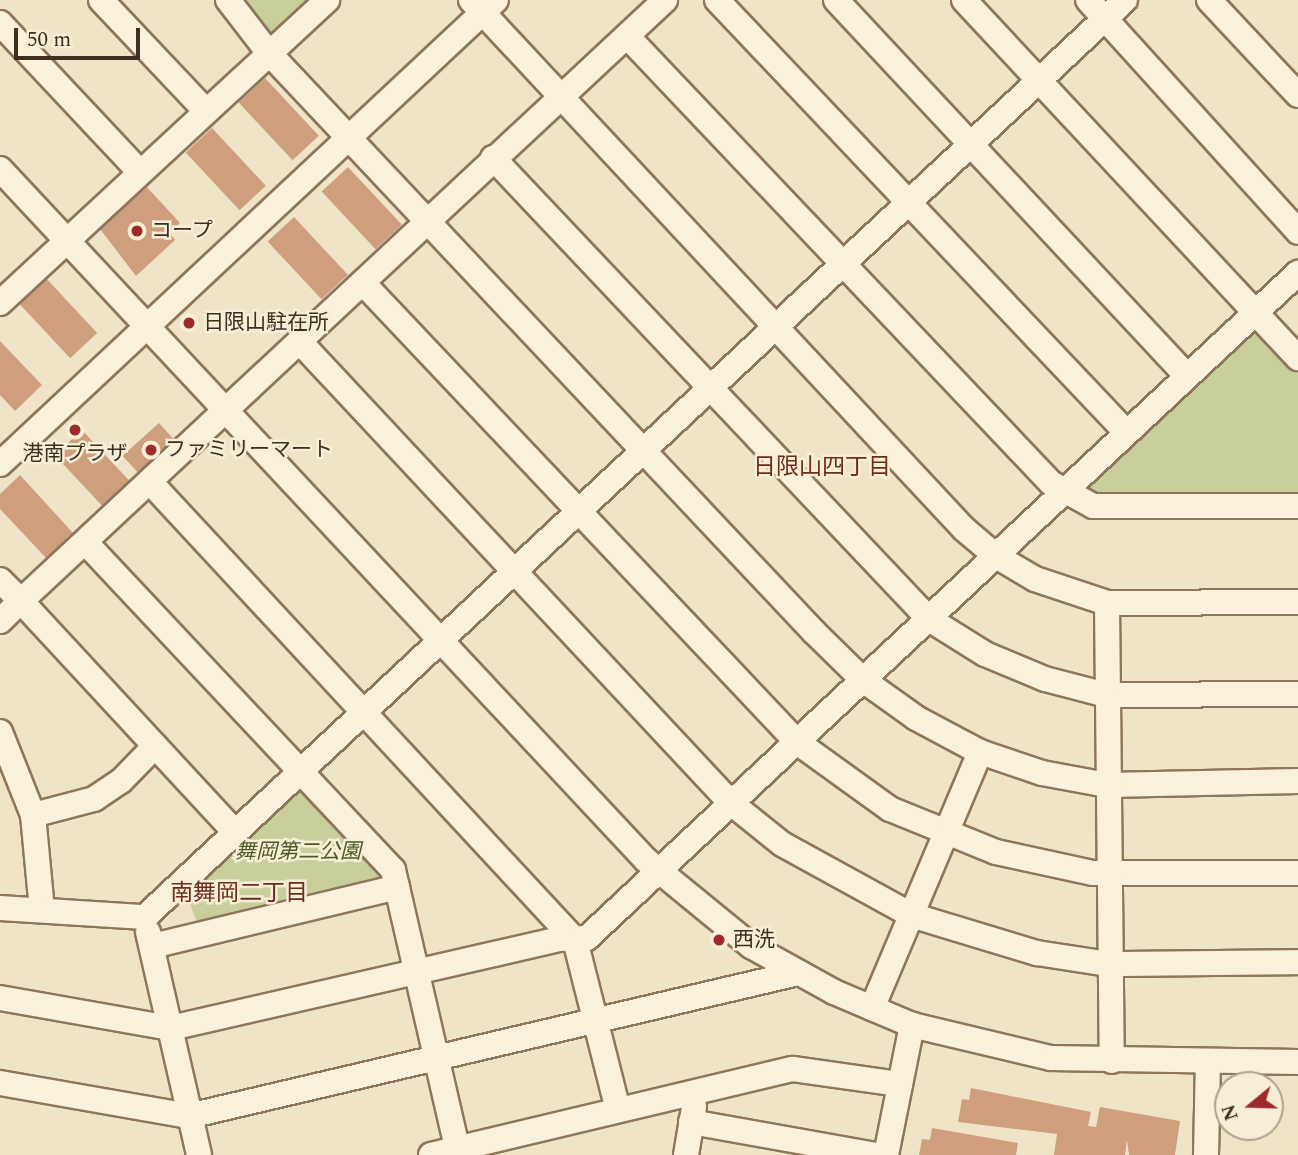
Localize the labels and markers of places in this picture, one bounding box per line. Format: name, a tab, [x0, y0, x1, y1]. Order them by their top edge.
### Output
place label: コープ	[151, 218, 214, 244]
marker: コープ	[129, 223, 145, 239]
place label: 日限山駐在所	[203, 310, 329, 336]
marker: 日限山駐在所	[181, 315, 197, 331]
marker: 港南プラザ	[67, 422, 83, 438]
place label: ファミリーマート	[165, 437, 333, 463]
place label: 港南プラザ	[23, 441, 127, 467]
marker: ファミリーマート	[143, 442, 159, 458]
place label: 西洗	[733, 927, 775, 953]
marker: 西洗	[711, 932, 727, 948]

